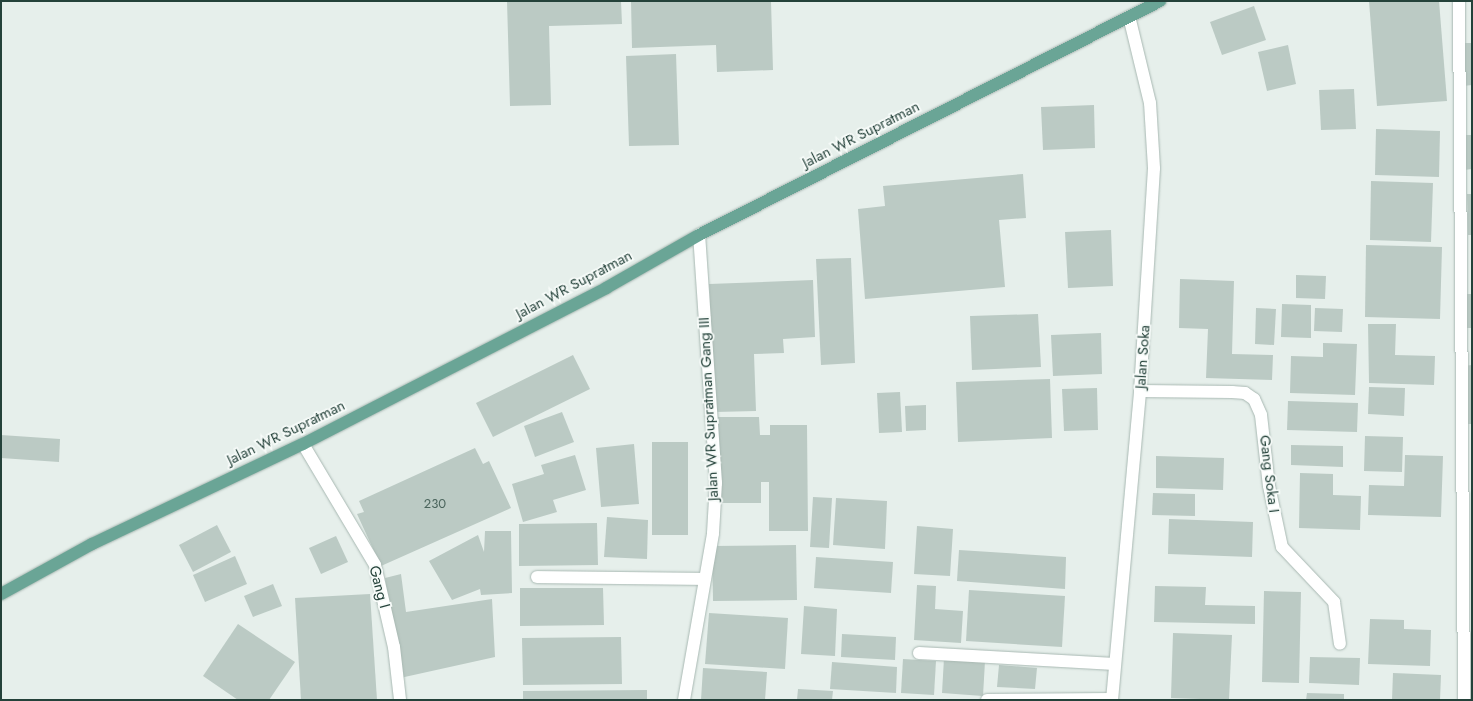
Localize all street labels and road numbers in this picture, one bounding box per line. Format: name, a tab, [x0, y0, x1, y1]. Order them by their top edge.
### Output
street label: Jalan WR Supratman	[799, 98, 923, 172]
street label: Jalan WR Supratman	[513, 247, 635, 323]
street label: Jalan WR Supratman Gang III	[695, 317, 723, 501]
street label: Jalan Soka	[1132, 324, 1154, 390]
street label: Jalan WR Supratman	[224, 397, 348, 469]
street label: Gang Soka I	[1255, 434, 1283, 514]
street label: Gang I	[365, 564, 393, 610]

